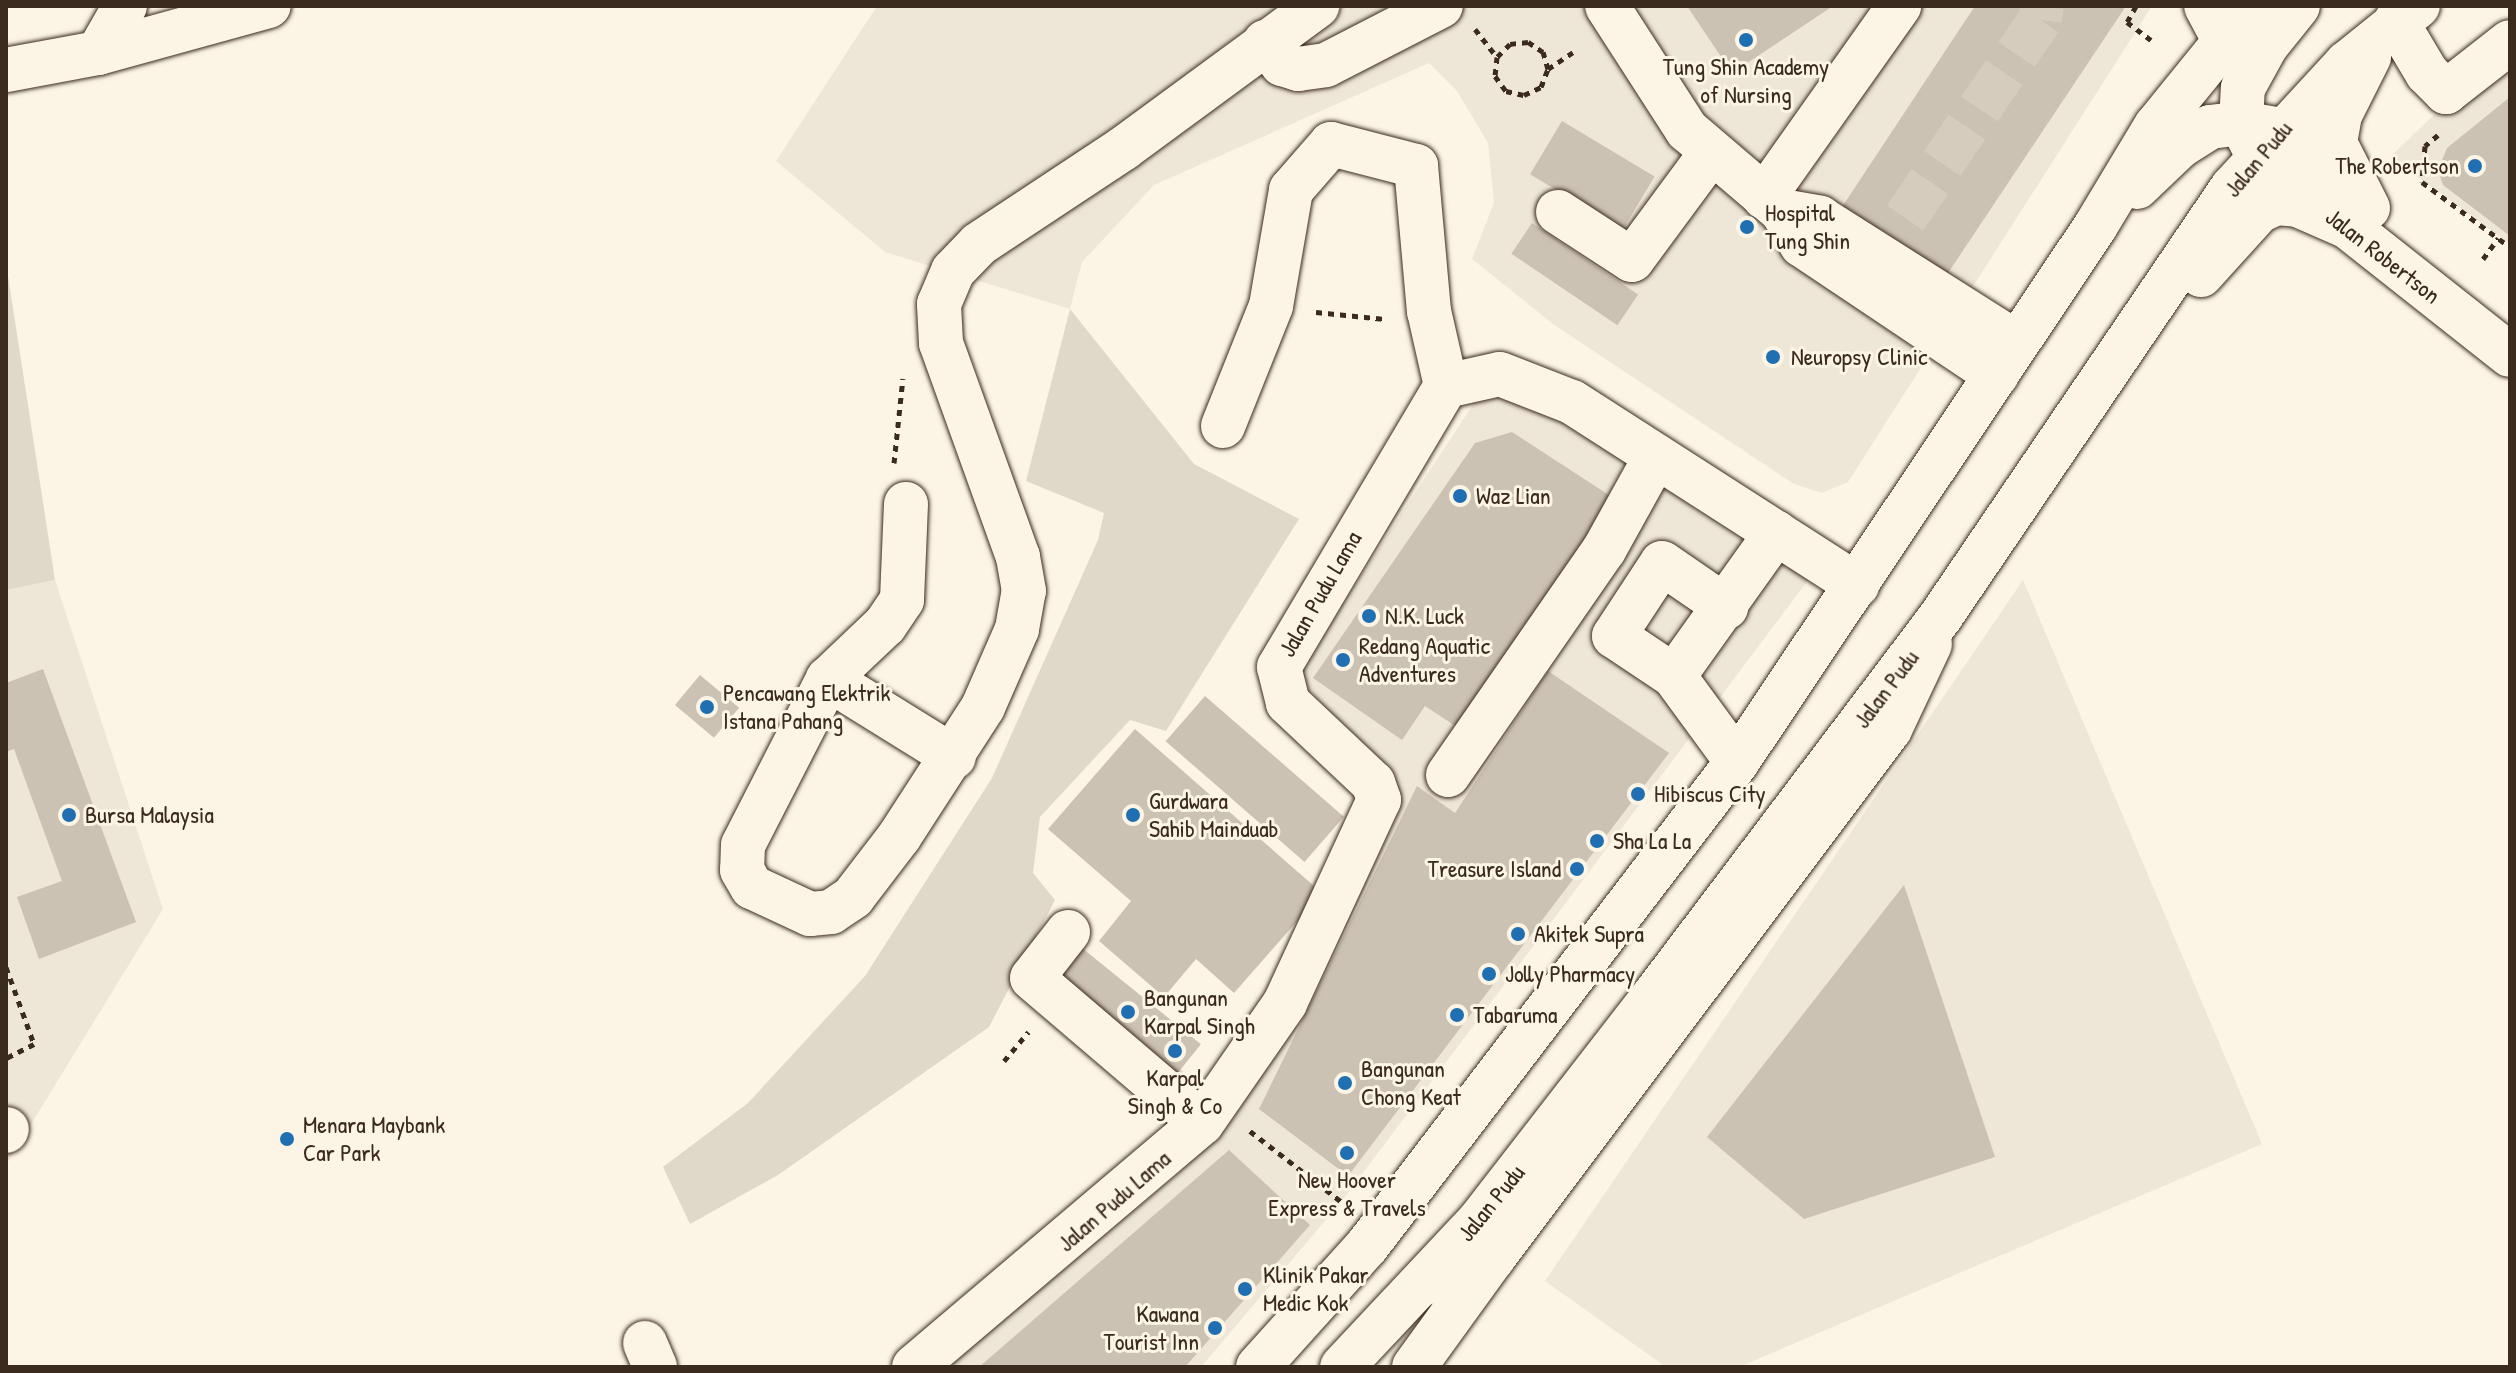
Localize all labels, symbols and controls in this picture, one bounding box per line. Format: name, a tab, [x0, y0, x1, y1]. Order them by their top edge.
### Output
marker: Tung Shin Academy of Nursing	[1737, 31, 1755, 49]
place label: Tung Shin Academy of Nursing	[1663, 53, 1829, 109]
street label: Jalan Pudu	[2218, 115, 2298, 203]
place label: The Robertson	[2335, 152, 2459, 180]
marker: The Robertson	[2466, 157, 2484, 175]
place label: Hospital Tung Shin	[1765, 199, 1850, 255]
street label: Jalan Robertson	[2320, 202, 2446, 310]
marker: Hospital Tung Shin	[1736, 216, 1758, 238]
place label: Neuropsy Clinic	[1791, 343, 1927, 371]
marker: Neuropsy Clinic	[1762, 346, 1784, 368]
place label: Waz Lian	[1476, 482, 1551, 510]
marker: Waz Lian	[1451, 487, 1469, 505]
street label: Jalan Pudu Lama	[1272, 526, 1368, 662]
place label: N.K. Luck	[1385, 602, 1464, 630]
marker: N.K. Luck	[1360, 607, 1378, 625]
place label: Redang Aquatic Adventures	[1359, 632, 1490, 688]
street label: Jalan Pudu	[1847, 644, 1925, 734]
marker: Redang Aquatic Adventures	[1334, 651, 1352, 669]
place label: Pencawang Elektrik Istana Pahang	[723, 679, 891, 735]
marker: Pencawang Elektrik Istana Pahang	[698, 698, 716, 716]
place label: Hibiscus City	[1654, 780, 1766, 808]
marker: Hibiscus City	[1629, 785, 1647, 803]
place label: Gurdwara Sahib Mainduab	[1149, 787, 1278, 843]
place label: Bursa Malaysia	[85, 801, 214, 829]
marker: Bursa Malaysia	[60, 806, 78, 824]
marker: Gurdwara Sahib Mainduab	[1124, 806, 1142, 824]
place label: Sha La La	[1613, 827, 1691, 855]
marker: Sha La La	[1588, 832, 1606, 850]
place label: Treasure Island	[1428, 855, 1561, 883]
marker: Treasure Island	[1568, 860, 1586, 878]
place label: Akitek Supra	[1534, 920, 1644, 948]
marker: Akitek Supra	[1509, 925, 1527, 943]
place label: Jolly Pharmacy	[1505, 960, 1635, 988]
marker: Jolly Pharmacy	[1480, 965, 1498, 983]
place label: Bangunan Karpal Singh	[1144, 984, 1255, 1040]
place label: Tabaruma	[1473, 1001, 1558, 1029]
marker: Bangunan Karpal Singh	[1119, 1003, 1137, 1021]
marker: Tabaruma	[1448, 1006, 1466, 1024]
marker: Karpal Singh & Co	[1166, 1042, 1184, 1060]
place label: Bangunan Chong Keat	[1361, 1055, 1461, 1111]
place label: Karpal Singh & Co	[1128, 1064, 1222, 1120]
marker: Bangunan Chong Keat	[1336, 1074, 1354, 1092]
place label: Menara Maybank Car Park	[303, 1111, 445, 1167]
marker: Menara Maybank Car Park	[278, 1130, 296, 1148]
street label: Jalan Pudu Lama	[1052, 1144, 1176, 1258]
marker: New Hoover Express & Travels	[1338, 1144, 1356, 1162]
street label: Jalan Pudu	[1451, 1159, 1531, 1247]
place label: New Hoover Express & Travels	[1268, 1166, 1426, 1222]
place label: Klinik Pakar Medic Kok	[1263, 1261, 1369, 1317]
marker: Klinik Pakar Medic Kok	[1234, 1278, 1256, 1300]
place label: Kawana Tourist Inn	[1104, 1300, 1199, 1356]
marker: Kawana Tourist Inn	[1206, 1319, 1224, 1337]

